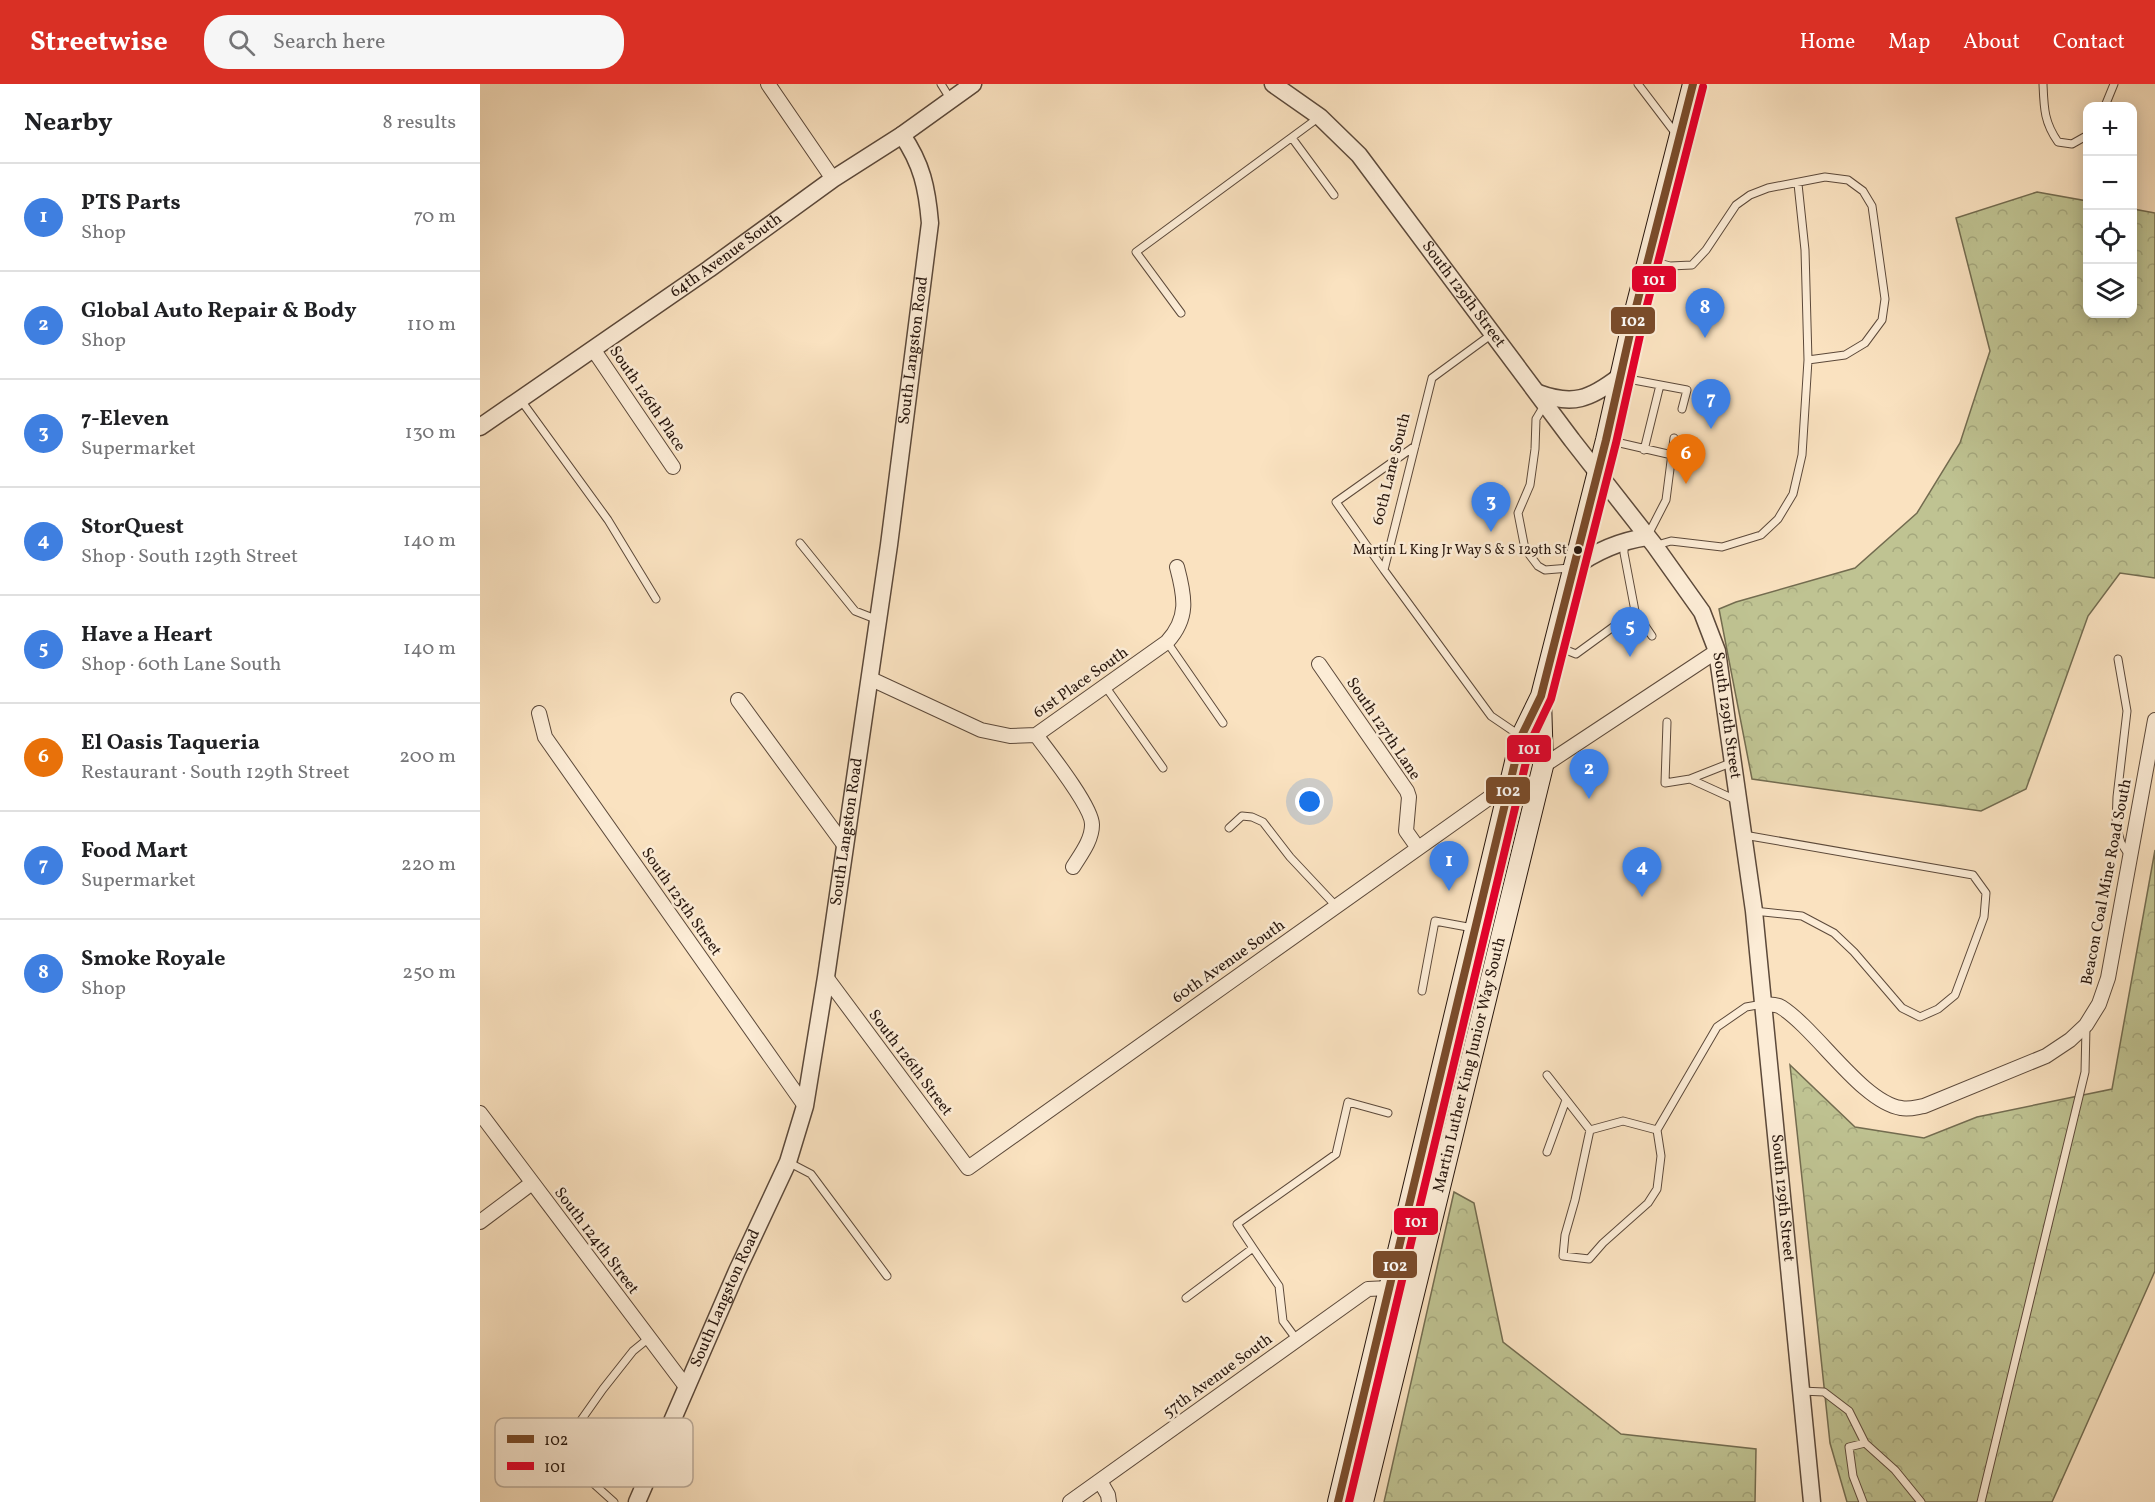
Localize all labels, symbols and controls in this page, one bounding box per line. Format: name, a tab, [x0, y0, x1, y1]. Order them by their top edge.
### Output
search box	[204, 15, 624, 69]
text: Streetwise	[30, 23, 168, 62]
icon: search	[225, 26, 258, 59]
text: Search here	[273, 27, 385, 58]
text: Home	[1800, 28, 1855, 57]
text: Map	[1888, 28, 1930, 57]
text: About	[1963, 28, 2020, 57]
text: Contact	[2053, 28, 2125, 57]
map controls	[2083, 102, 2137, 318]
button: +	[2083, 102, 2137, 156]
text: Nearby	[24, 105, 113, 141]
text: 8 results	[383, 109, 456, 137]
button: −	[2083, 156, 2137, 210]
text: PTS Parts	[81, 188, 181, 219]
text: 1	[39, 203, 48, 231]
text: 70 m	[413, 203, 456, 231]
street label: 64th Avenue South	[666, 208, 787, 303]
button: locate	[2083, 210, 2137, 264]
text: Shop	[81, 219, 126, 247]
street label: South 129th Street	[1416, 237, 1511, 353]
button: layers	[2083, 264, 2137, 318]
line badge: 101	[1631, 265, 1677, 293]
text: 101	[1643, 270, 1665, 292]
street label: South Langston Road	[893, 275, 934, 426]
pin: 8	[1686, 288, 1724, 338]
text: Global Auto Repair & Body	[81, 296, 357, 327]
line badge: 102	[1610, 306, 1656, 335]
text: 2	[38, 311, 49, 339]
text: 110 m	[407, 311, 456, 339]
text: 102	[1621, 311, 1645, 333]
text: Shop	[81, 327, 126, 355]
street label: South 126th Place	[604, 342, 690, 456]
pin: 7	[1692, 380, 1730, 429]
text: 7-Eleven	[81, 404, 169, 435]
street label: 60th Lane South	[1367, 411, 1417, 527]
text: 3	[38, 419, 49, 447]
text: 130 m	[405, 419, 456, 447]
pin: 6	[1666, 434, 1706, 484]
text: Supermarket	[81, 435, 196, 463]
pin: 3	[1472, 482, 1510, 532]
text: StorQuest	[81, 512, 184, 543]
text: 4	[37, 527, 50, 555]
text: 140 m	[403, 527, 456, 555]
place label: Martin L King Jr Way S & S 129th St	[1353, 541, 1567, 560]
text: Shop · South 129th Street	[81, 543, 298, 571]
marker: Martin L King Jr Way S & S 129th St	[1572, 544, 1584, 556]
pin: 5	[1610, 608, 1650, 657]
text: Have a Heart	[81, 620, 213, 651]
text: 5	[39, 635, 48, 663]
text: 140 m	[403, 635, 456, 663]
street label: 61st Place South	[1029, 642, 1133, 724]
street label: South 129th Street	[1706, 650, 1746, 781]
text: Shop · 60th Lane South	[81, 651, 282, 679]
street label: South 127th Lane	[1341, 673, 1425, 785]
text: El Oasis Taqueria	[81, 728, 260, 759]
line badge: 101	[1506, 734, 1552, 763]
text: 101	[1518, 739, 1540, 761]
text: 6	[38, 743, 49, 771]
text: 200 m	[399, 743, 456, 771]
pin: 2	[1570, 750, 1608, 799]
street label: South Langston Road	[826, 756, 869, 907]
text: Restaurant · South 129th Street	[81, 759, 350, 787]
line badge: 102	[1485, 776, 1531, 805]
street label: Beacon Coal Mine Road South	[2076, 777, 2138, 987]
text: 102	[1496, 781, 1520, 803]
your location	[1295, 787, 1324, 816]
text: Food Mart	[81, 836, 188, 867]
pin: 1	[1430, 842, 1468, 891]
street label: South 125th Street	[635, 843, 727, 961]
pin: 4	[1622, 848, 1662, 897]
text: 7	[39, 851, 48, 879]
text: 220 m	[401, 851, 456, 879]
text: Supermarket	[81, 867, 196, 895]
street label: 60th Avenue South	[1168, 915, 1290, 1009]
street label: Martin Luther King Junior Way South	[1428, 935, 1512, 1195]
text: Smoke Royale	[81, 944, 225, 975]
text: 8	[38, 959, 49, 987]
text: 250 m	[402, 959, 456, 987]
text: Shop	[81, 975, 126, 1003]
street label: South 126th Street	[863, 1005, 958, 1121]
street label: South 129th Street	[1765, 1133, 1799, 1263]
street label: South 124th Street	[548, 1183, 644, 1299]
line badge: 101	[1393, 1207, 1439, 1236]
text: 101	[1405, 1212, 1427, 1234]
street label: South Langston Road	[685, 1226, 766, 1371]
line badge: 102	[1372, 1250, 1418, 1279]
text: 102	[1383, 1256, 1407, 1278]
street label: 57th Avenue South	[1159, 1329, 1277, 1423]
legend	[495, 1418, 693, 1487]
text: 102	[544, 1430, 568, 1452]
text: 101	[544, 1457, 566, 1479]

